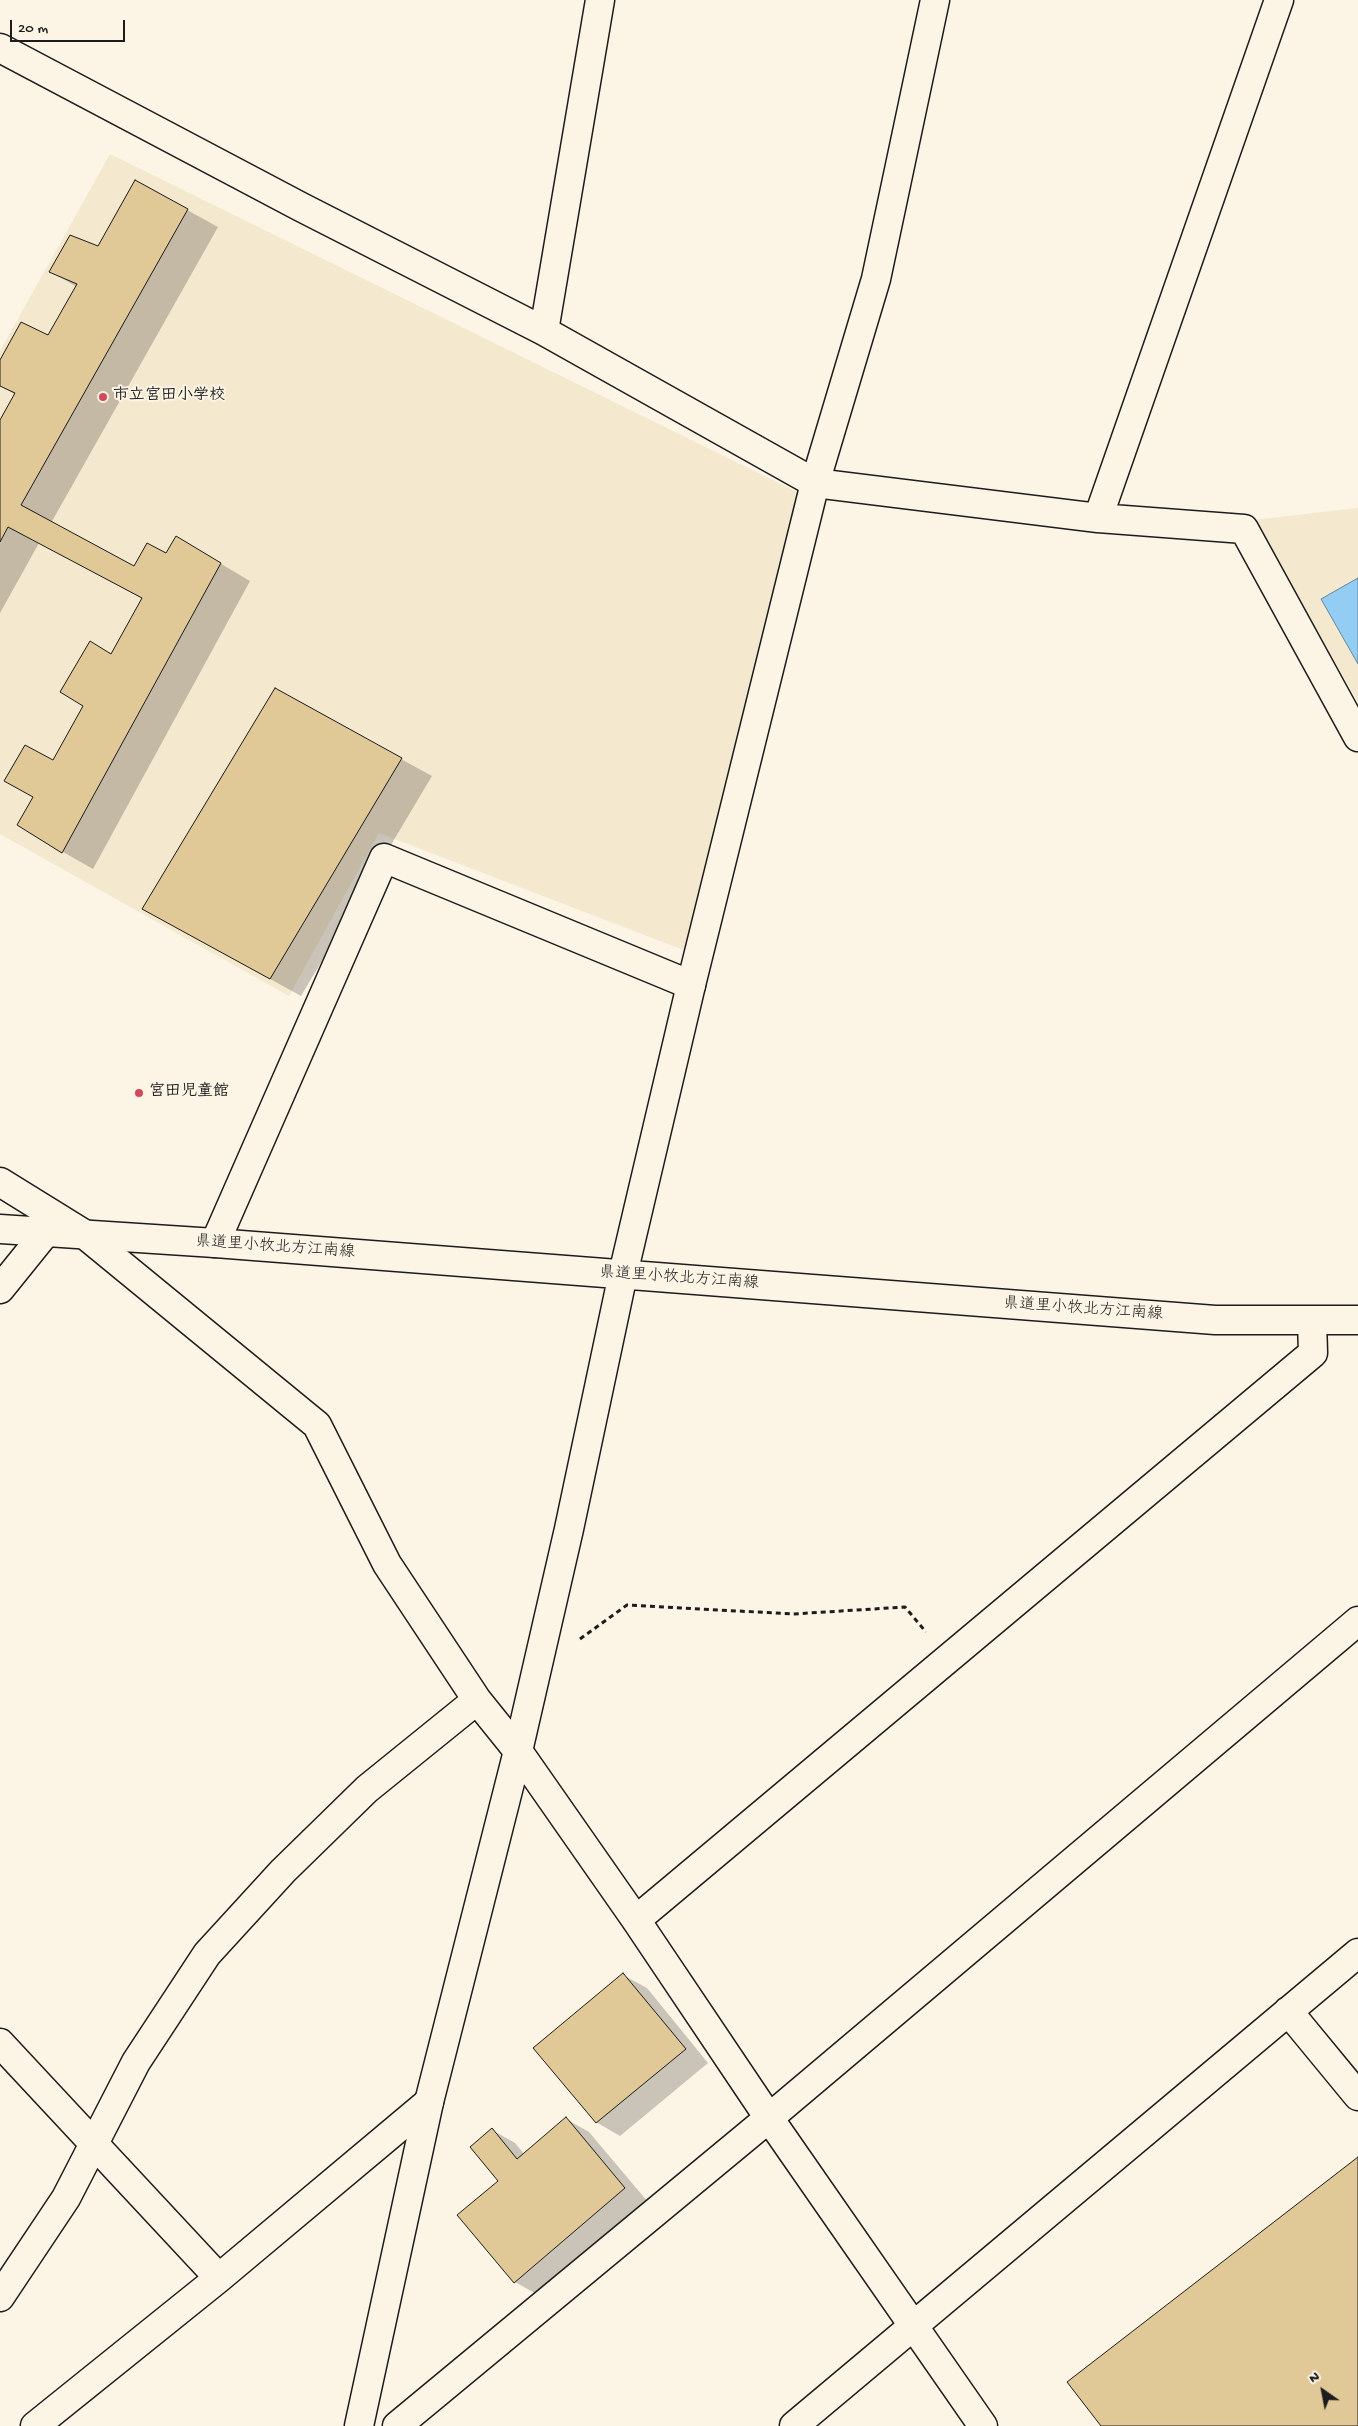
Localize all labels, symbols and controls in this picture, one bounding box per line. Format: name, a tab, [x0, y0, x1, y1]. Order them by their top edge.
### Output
scale bar	[12, 10, 128, 42]
text: 20 m	[18, 20, 48, 38]
place label: 市立宮田小学校	[113, 387, 225, 407]
marker: 市立宮田小学校	[97, 391, 109, 403]
place label: 宮田児童館	[149, 1083, 229, 1103]
marker: 宮田児童館	[133, 1087, 145, 1099]
street label: 県道里小牧北方江南線	[195, 1233, 355, 1263]
street label: 県道里小牧北方江南線	[599, 1264, 759, 1294]
street label: 県道里小牧北方江南線	[1003, 1295, 1163, 1325]
north arrow	[1298, 2366, 1348, 2416]
text: N	[1306, 2368, 1323, 2388]

